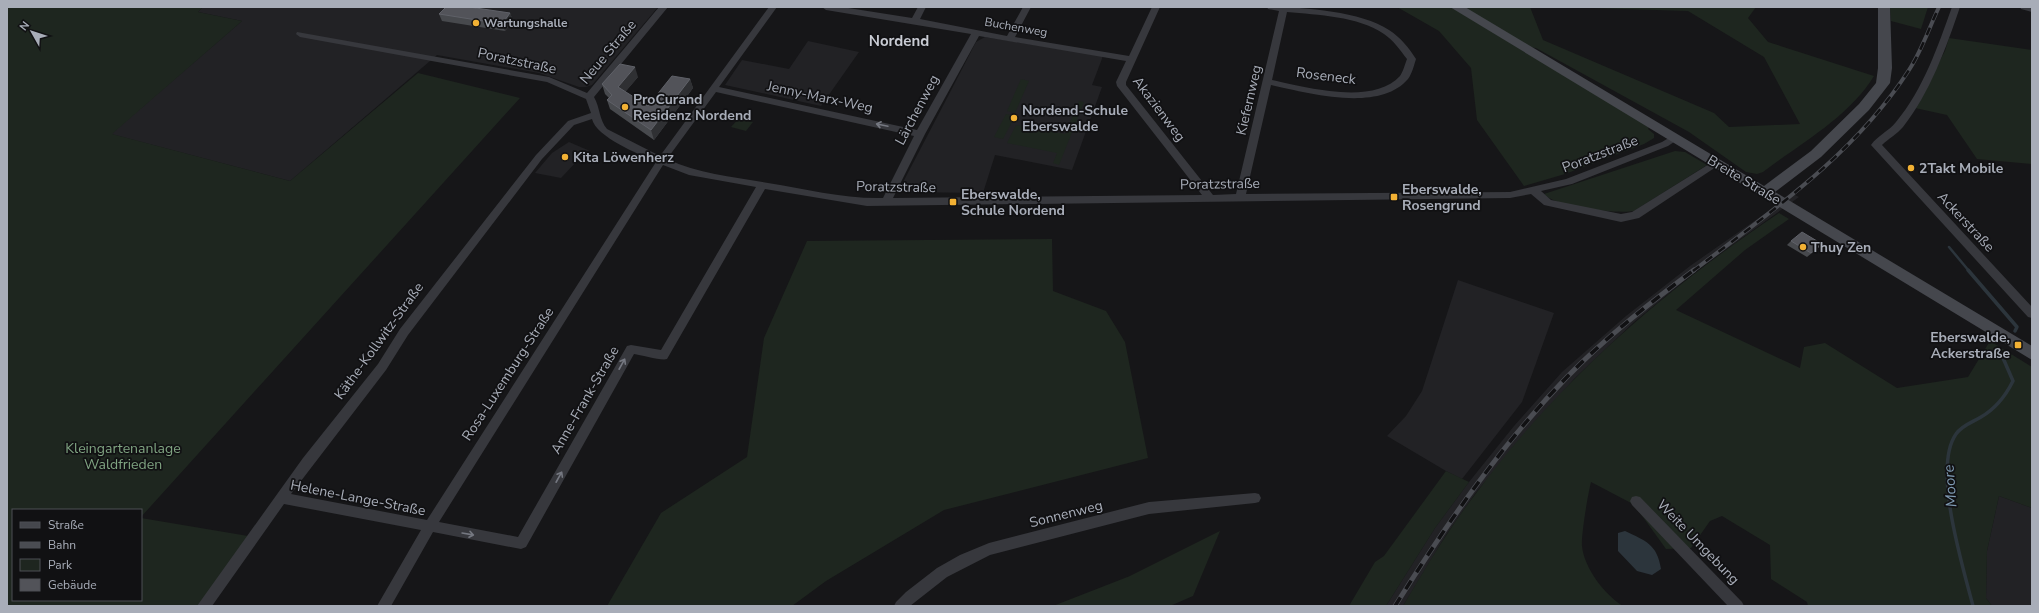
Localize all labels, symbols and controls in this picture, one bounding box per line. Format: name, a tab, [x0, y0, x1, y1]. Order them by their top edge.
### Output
north arrow	[12, 12, 52, 52]
street label: Buchenweg	[983, 14, 1049, 40]
place label: Wartungshalle	[484, 15, 568, 31]
street label: Neue Straße	[575, 16, 641, 88]
text: N	[16, 18, 33, 34]
marker: Wartungshalle	[471, 18, 481, 28]
district label: Nordend	[869, 31, 929, 51]
street label: Poratzstraße	[476, 43, 558, 79]
street label: Kiefernweg	[1232, 63, 1266, 137]
street label: Roseneck	[1295, 63, 1358, 89]
street label: Lärchenweg	[891, 72, 943, 148]
street label: Akazienweg	[1128, 73, 1190, 145]
street label: Jenny-Marx-Weg	[764, 76, 875, 117]
place label: ProCurand Residenz Nordend	[633, 90, 752, 125]
place label: Nordend-Schule Eberswalde	[1022, 101, 1128, 136]
marker: ProCurand Residenz Nordend	[620, 102, 630, 112]
marker: Nordend-Schule Eberswalde	[1009, 113, 1019, 123]
one-way arrow	[876, 121, 889, 129]
street label: Poratzstraße	[1559, 131, 1641, 177]
place label: Kita Löwenherz	[573, 148, 674, 167]
street label: Breite Straße	[1704, 151, 1784, 209]
marker: Kita Löwenherz	[560, 152, 570, 162]
place label: 2Takt Mobile	[1919, 159, 2004, 178]
marker: 2Takt Mobile	[1906, 163, 1916, 173]
street label: Poratzstraße	[1180, 174, 1260, 194]
street label: Poratzstraße	[856, 177, 936, 197]
place label: Eberswalde, Rosengrund	[1402, 180, 1482, 215]
place label: Eberswalde, Schule Nordend	[961, 185, 1065, 220]
street label: Ackerstraße	[1933, 188, 1999, 256]
marker: Eberswalde, Rosengrund	[1389, 192, 1399, 202]
marker: Eberswalde, Schule Nordend	[948, 197, 958, 207]
place label: Thuy Zen	[1811, 238, 1871, 257]
marker: Thuy Zen	[1798, 242, 1808, 252]
street label: Käthe-Kollwitz-Straße	[330, 279, 428, 403]
street label: Rosa-Luxemburg-Straße	[458, 304, 558, 444]
place label: Eberswalde, Ackerstraße	[1930, 328, 2010, 363]
marker: Eberswalde, Ackerstraße	[2013, 340, 2023, 350]
street label: Anne-Frank-Straße	[546, 343, 624, 457]
one-way arrow	[619, 358, 627, 370]
park label: Kleingartenanlage Waldfrieden	[65, 439, 181, 474]
water label: Moore	[1939, 464, 1961, 508]
one-way arrow	[555, 471, 563, 483]
street label: Helene-Lange-Straße	[289, 476, 427, 520]
street label: Weite Umgebung	[1653, 495, 1743, 589]
street label: Sonnenweg	[1027, 496, 1105, 532]
legend	[12, 509, 142, 601]
text: Straße	[48, 517, 84, 533]
one-way arrow	[461, 530, 474, 538]
text: Bahn	[48, 537, 76, 553]
text: Park	[48, 557, 73, 573]
text: Gebäude	[48, 577, 97, 593]

